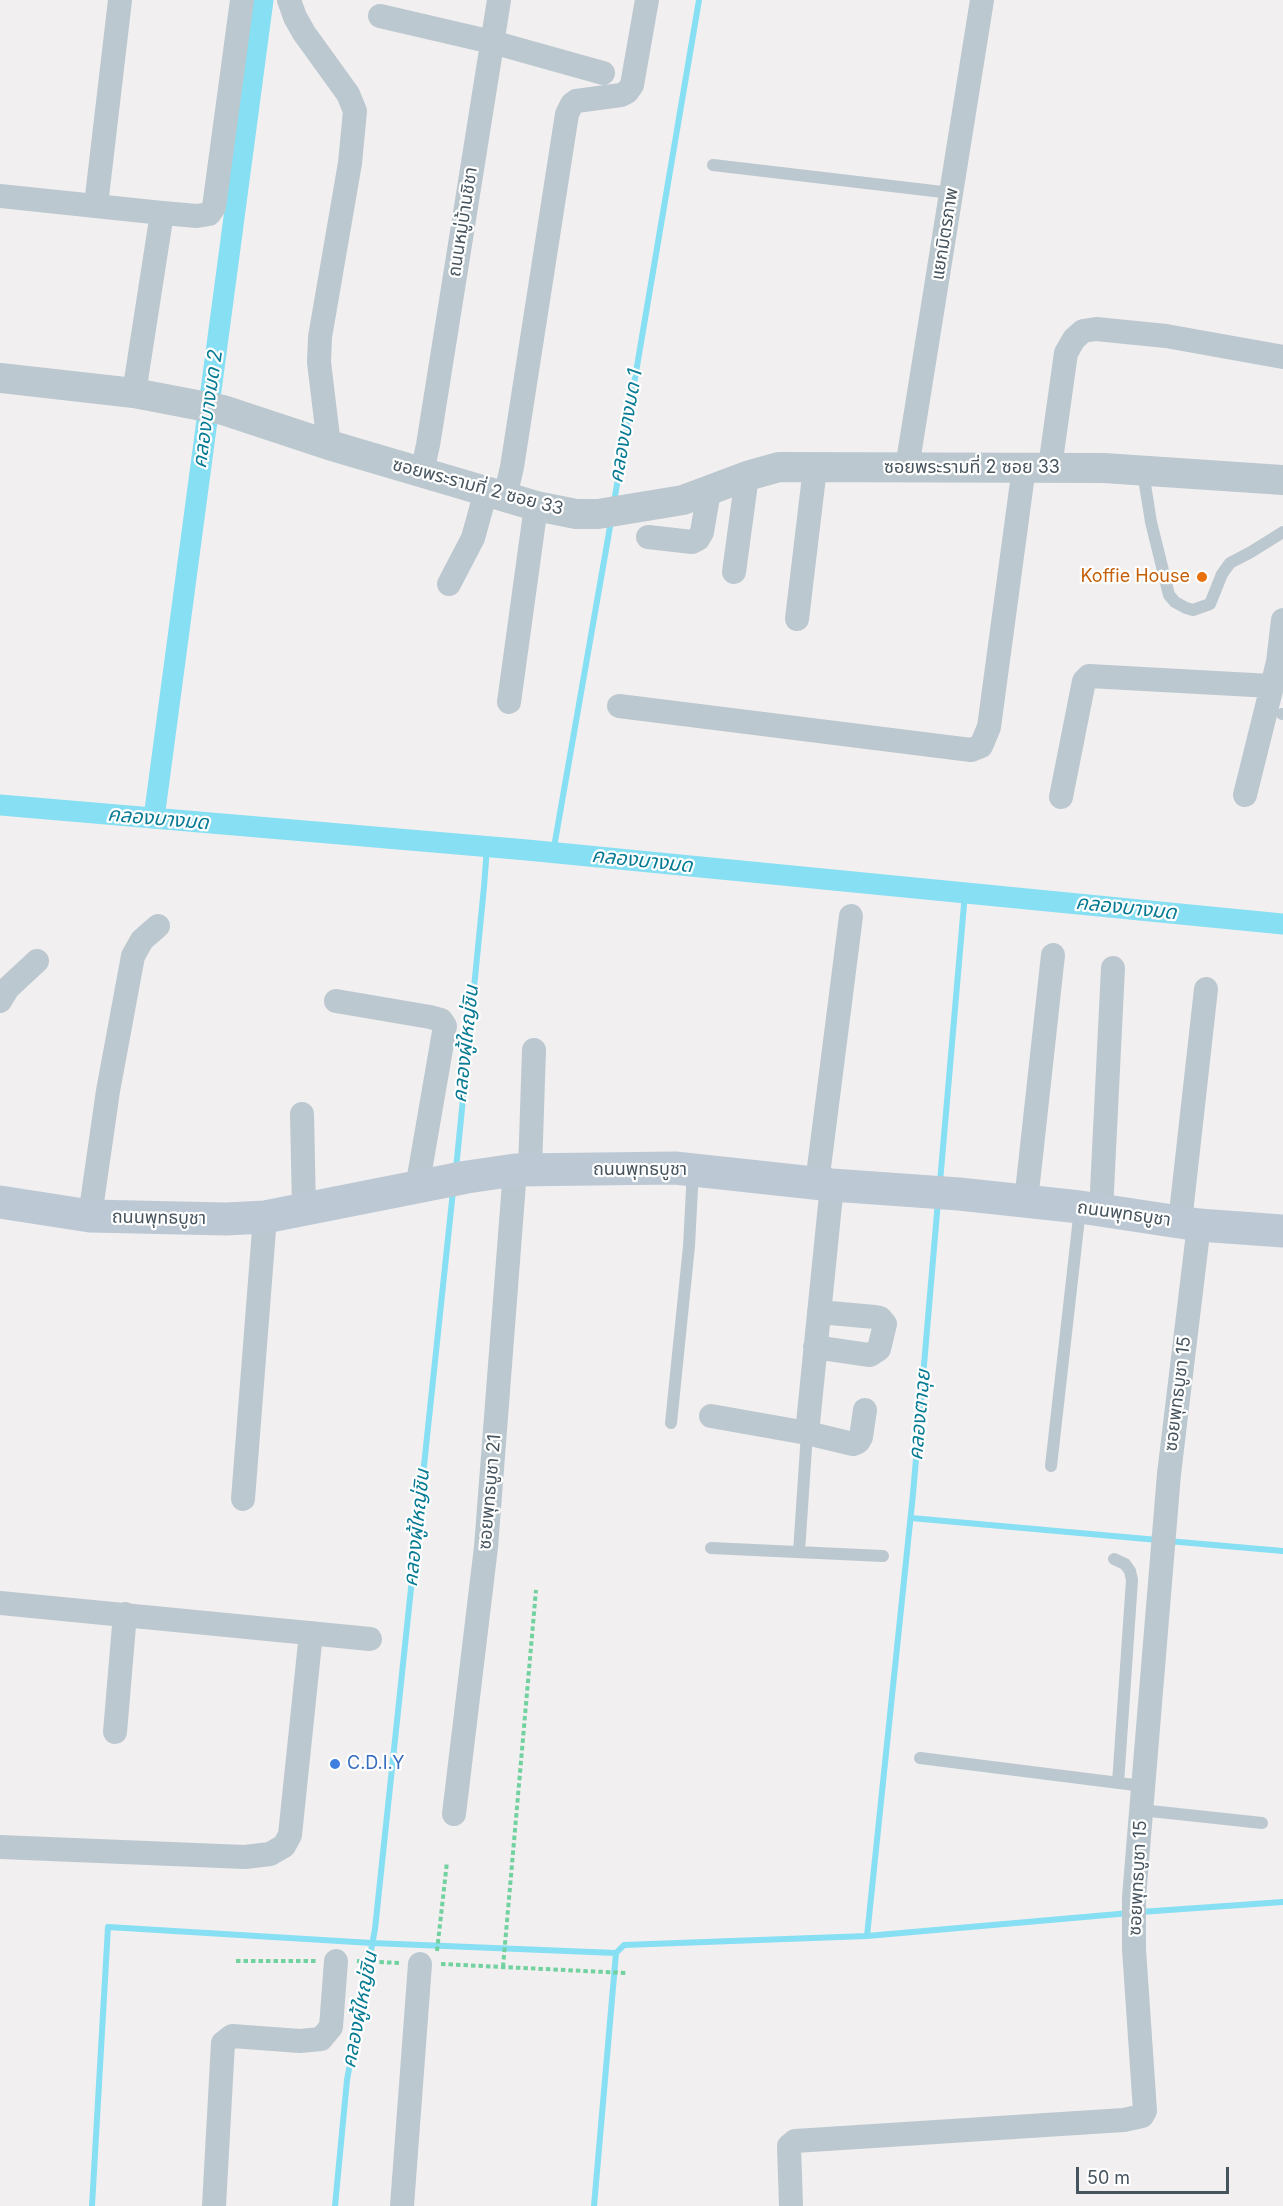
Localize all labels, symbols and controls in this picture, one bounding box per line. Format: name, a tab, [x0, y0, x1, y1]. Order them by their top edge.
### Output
street label: ถนนหมู่บ้านชิชา	[444, 166, 482, 278]
street label: แยกมิตรภาพ	[927, 186, 963, 282]
water label: คลองบางมด 2	[188, 348, 228, 470]
water label: คลองบางมด 1	[604, 367, 648, 485]
street label: ซอยพระรามที่ 2 ซอย 33	[390, 454, 566, 520]
street label: ซอยพระรามที่ 2 ซอย 33	[884, 457, 1060, 479]
place label: Koffie House	[1080, 566, 1190, 588]
marker: Koffie House	[1195, 570, 1209, 584]
water label: คลองบางมด	[106, 803, 210, 835]
water label: คลองบางมด	[590, 844, 694, 878]
water label: คลองบางมด	[1074, 891, 1178, 925]
water label: คลองผู้ใหญ่ชิน	[448, 984, 484, 1104]
street label: ถนนพุทธบูชา	[593, 1159, 687, 1181]
street label: ถนนพุทธบูชา	[1076, 1197, 1172, 1231]
street label: ถนนพุทธบูชา	[112, 1206, 206, 1230]
street label: ซอยพุทธบูชา 15	[1160, 1335, 1196, 1453]
water label: คลองตาฉุย	[904, 1369, 936, 1461]
street label: ซอยพุทธบูชา 21	[474, 1433, 506, 1551]
water label: คลองผู้ใหญ่ชิน	[399, 1468, 435, 1588]
place label: C.D.I.Y	[347, 1753, 404, 1775]
marker: C.D.I.Y	[328, 1757, 342, 1771]
street label: ซอยพุทธบูชา 15	[1124, 1820, 1152, 1936]
water label: คลองผู้ใหญ่ชิน	[337, 1950, 383, 2070]
scale bar	[1079, 2155, 1232, 2193]
text: 50 m	[1087, 2167, 1130, 2188]

